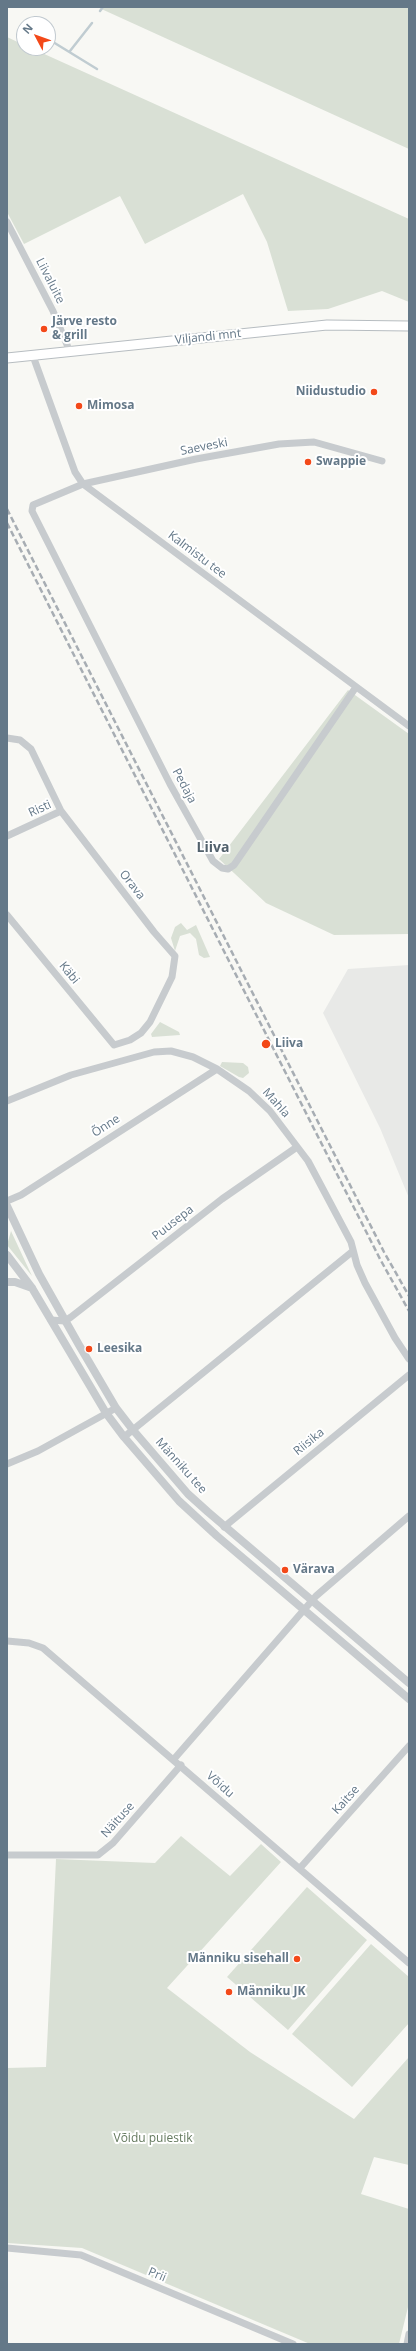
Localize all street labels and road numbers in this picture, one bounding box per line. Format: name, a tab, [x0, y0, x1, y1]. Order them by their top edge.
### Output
street label: Liivaluite	[32, 256, 68, 306]
street label: Viljandi mnt	[174, 326, 242, 348]
street label: Saeveski	[179, 435, 229, 459]
street label: Kalmistu tee	[165, 528, 229, 582]
street label: Pedaja	[169, 766, 199, 806]
street label: Risti	[26, 798, 54, 820]
street label: Orava	[116, 867, 148, 903]
street label: Käbi	[56, 959, 82, 987]
street label: Mahla	[259, 1085, 293, 1121]
street label: Õnne	[89, 1112, 123, 1140]
street label: Puusepa	[149, 1202, 197, 1244]
street label: Riisika	[291, 1425, 327, 1459]
street label: Männiku tee	[152, 1435, 210, 1497]
street label: Võidu	[203, 1769, 237, 1801]
street label: Kaitse	[329, 1783, 363, 1817]
street label: Näituse	[98, 1799, 138, 1841]
street label: Prii	[146, 2265, 168, 2285]

